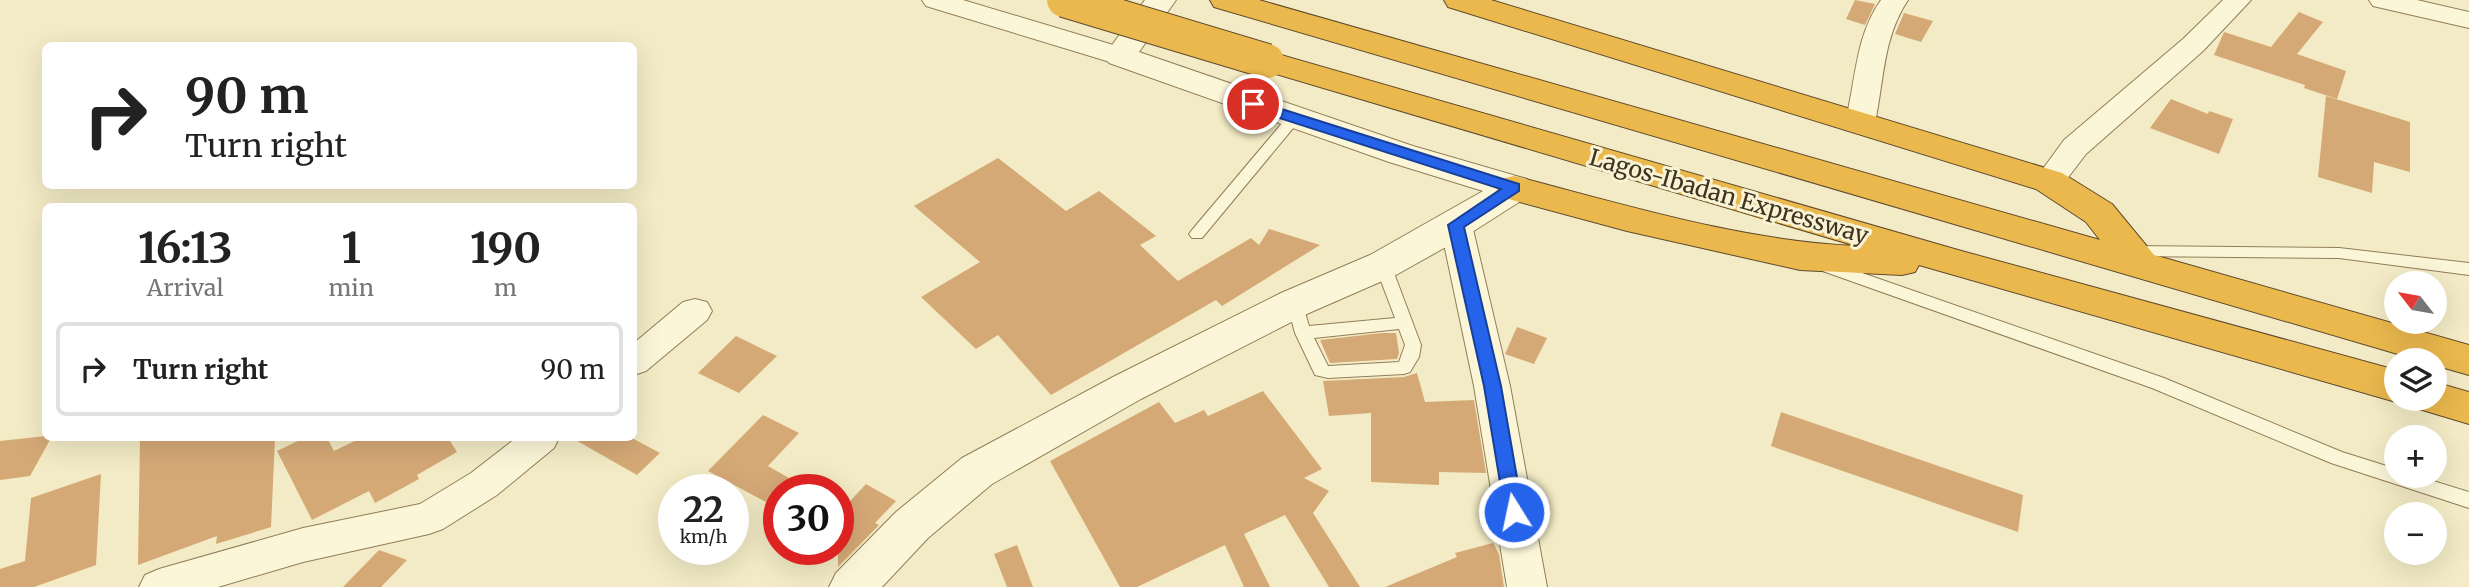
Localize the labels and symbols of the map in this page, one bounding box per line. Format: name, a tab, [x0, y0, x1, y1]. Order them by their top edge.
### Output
pin	[1223, 74, 1283, 134]
street label: Lagos-Ibadan Expressway	[1586, 142, 1873, 250]
north arrow	[2384, 271, 2446, 334]
speed limit sign: 30	[763, 474, 854, 565]
position arrow	[1477, 475, 1551, 549]

